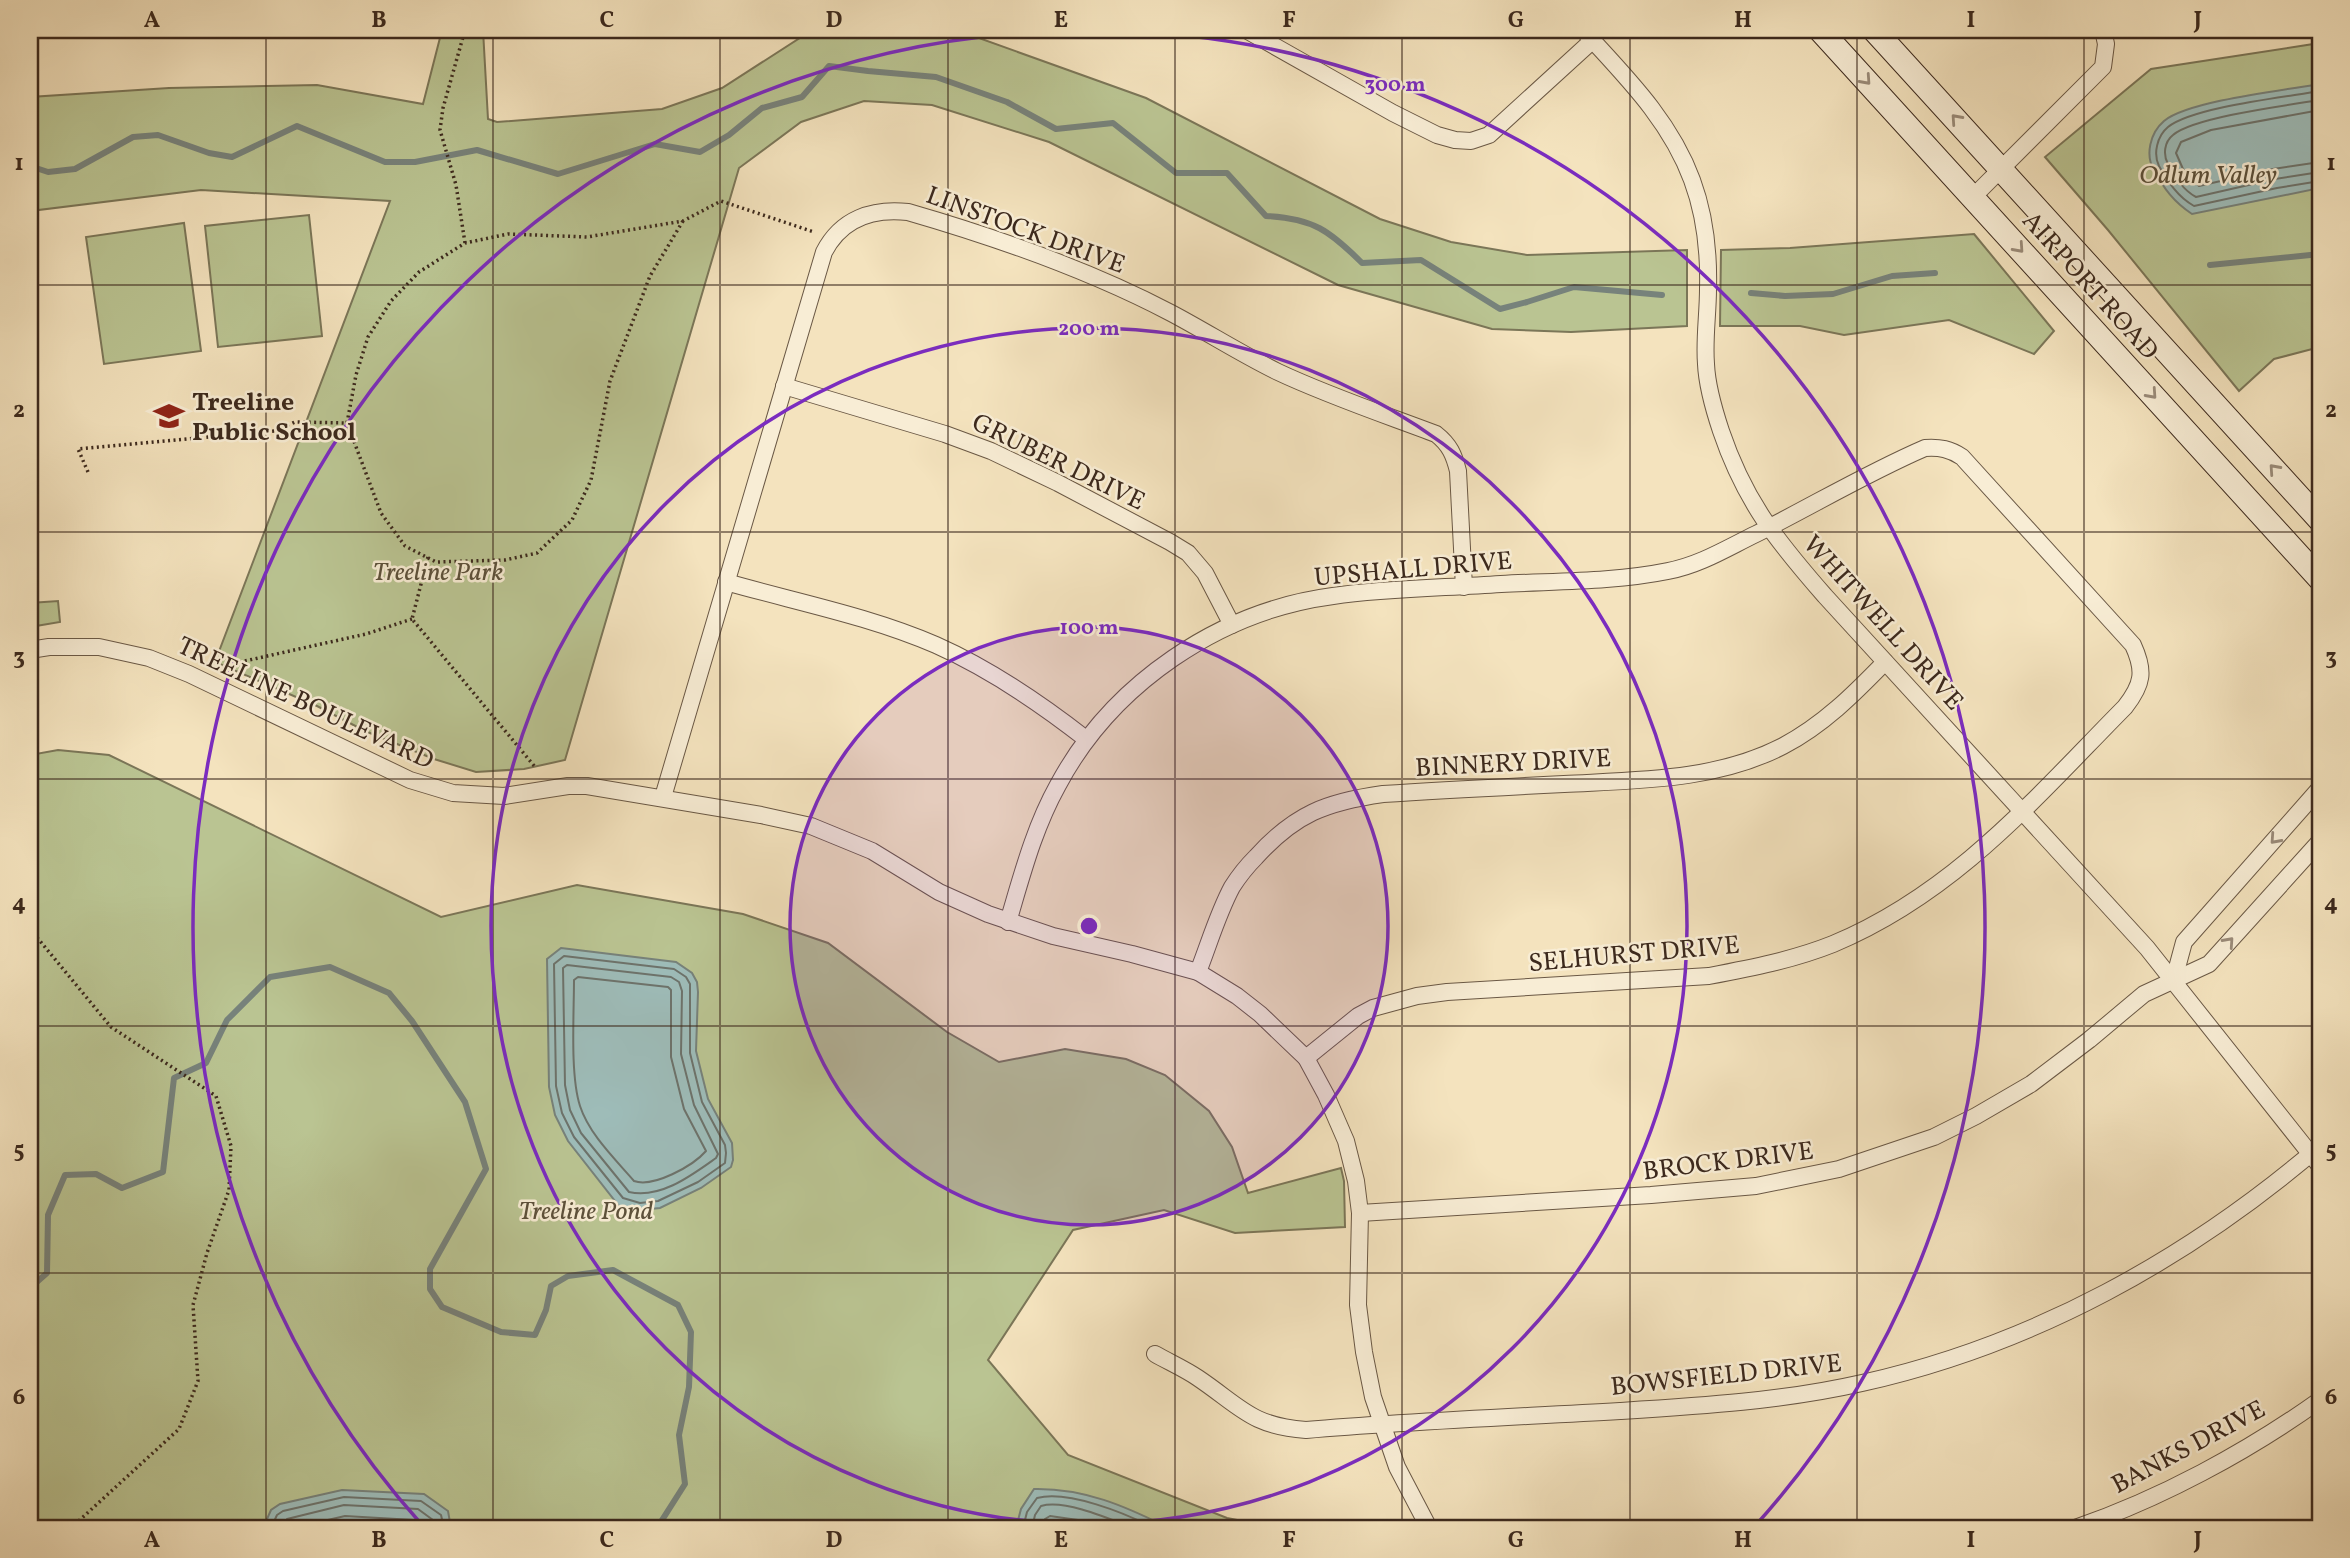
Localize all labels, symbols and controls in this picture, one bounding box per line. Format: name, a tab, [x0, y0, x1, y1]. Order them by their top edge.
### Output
text: A	[144, 5, 160, 37]
text: B	[371, 5, 387, 37]
text: C	[600, 5, 614, 37]
text: D	[826, 5, 843, 37]
text: E	[1054, 5, 1068, 37]
text: F	[1282, 5, 1296, 37]
text: G	[1508, 5, 1524, 37]
text: H	[1734, 5, 1752, 37]
text: I	[1967, 5, 1975, 37]
text: J	[2193, 5, 2202, 37]
text: 300 m	[1365, 71, 1425, 100]
one-way arrow	[1858, 72, 1871, 85]
one-way arrow	[1951, 114, 1964, 127]
text: 1	[14, 148, 24, 180]
text: 1	[2326, 148, 2336, 180]
park label: Odlum Valley	[2139, 158, 2277, 194]
street label: LINSTOCK DRIVE	[921, 178, 1130, 284]
street label: AIRPORT ROAD	[2013, 204, 2166, 368]
one-way arrow	[2011, 240, 2023, 253]
text: 200 m	[1058, 315, 1120, 344]
place label: Treeline Public School	[192, 385, 356, 451]
one-way arrow	[2144, 386, 2156, 399]
text: 2	[13, 395, 25, 427]
text: 2	[2325, 395, 2337, 427]
school or university icon: Treeline Public School	[152, 399, 186, 433]
street label: GRUBER DRIVE	[965, 405, 1151, 520]
one-way arrow	[2270, 464, 2283, 477]
street label: WHITWELL DRIVE	[1794, 528, 1971, 719]
street label: UPSHALL DRIVE	[1313, 543, 1514, 597]
park label: Treeline Park	[373, 555, 503, 591]
text: 100 m	[1059, 614, 1119, 643]
street label: TREELINE BOULEVARD	[171, 628, 439, 779]
text: 3	[13, 642, 25, 674]
text: 3	[2325, 642, 2337, 674]
street label: BINNERY DRIVE	[1414, 741, 1612, 787]
one-way arrow	[2271, 831, 2283, 844]
text: 4	[12, 888, 26, 920]
text: 4	[2324, 888, 2338, 920]
centre of rings	[1077, 914, 1101, 938]
street label: SELHURST DRIVE	[1527, 928, 1741, 982]
one-way arrow	[2221, 937, 2233, 950]
street label: BROCK DRIVE	[1641, 1134, 1816, 1190]
text: 5	[13, 1135, 25, 1167]
text: 5	[2325, 1135, 2337, 1167]
park label: Treeline Pond	[519, 1194, 654, 1230]
street label: BOWSFIELD DRIVE	[1609, 1346, 1844, 1406]
text: 6	[13, 1382, 25, 1414]
text: 6	[2325, 1382, 2337, 1414]
street label: BANKS DRIVE	[2106, 1392, 2272, 1503]
text: A	[144, 1525, 160, 1557]
text: B	[371, 1525, 387, 1557]
text: C	[600, 1525, 614, 1557]
text: D	[826, 1525, 843, 1557]
text: E	[1054, 1525, 1068, 1557]
text: F	[1282, 1525, 1296, 1557]
text: G	[1508, 1525, 1524, 1557]
text: H	[1734, 1525, 1752, 1557]
text: I	[1967, 1525, 1975, 1557]
text: J	[2193, 1525, 2202, 1557]

